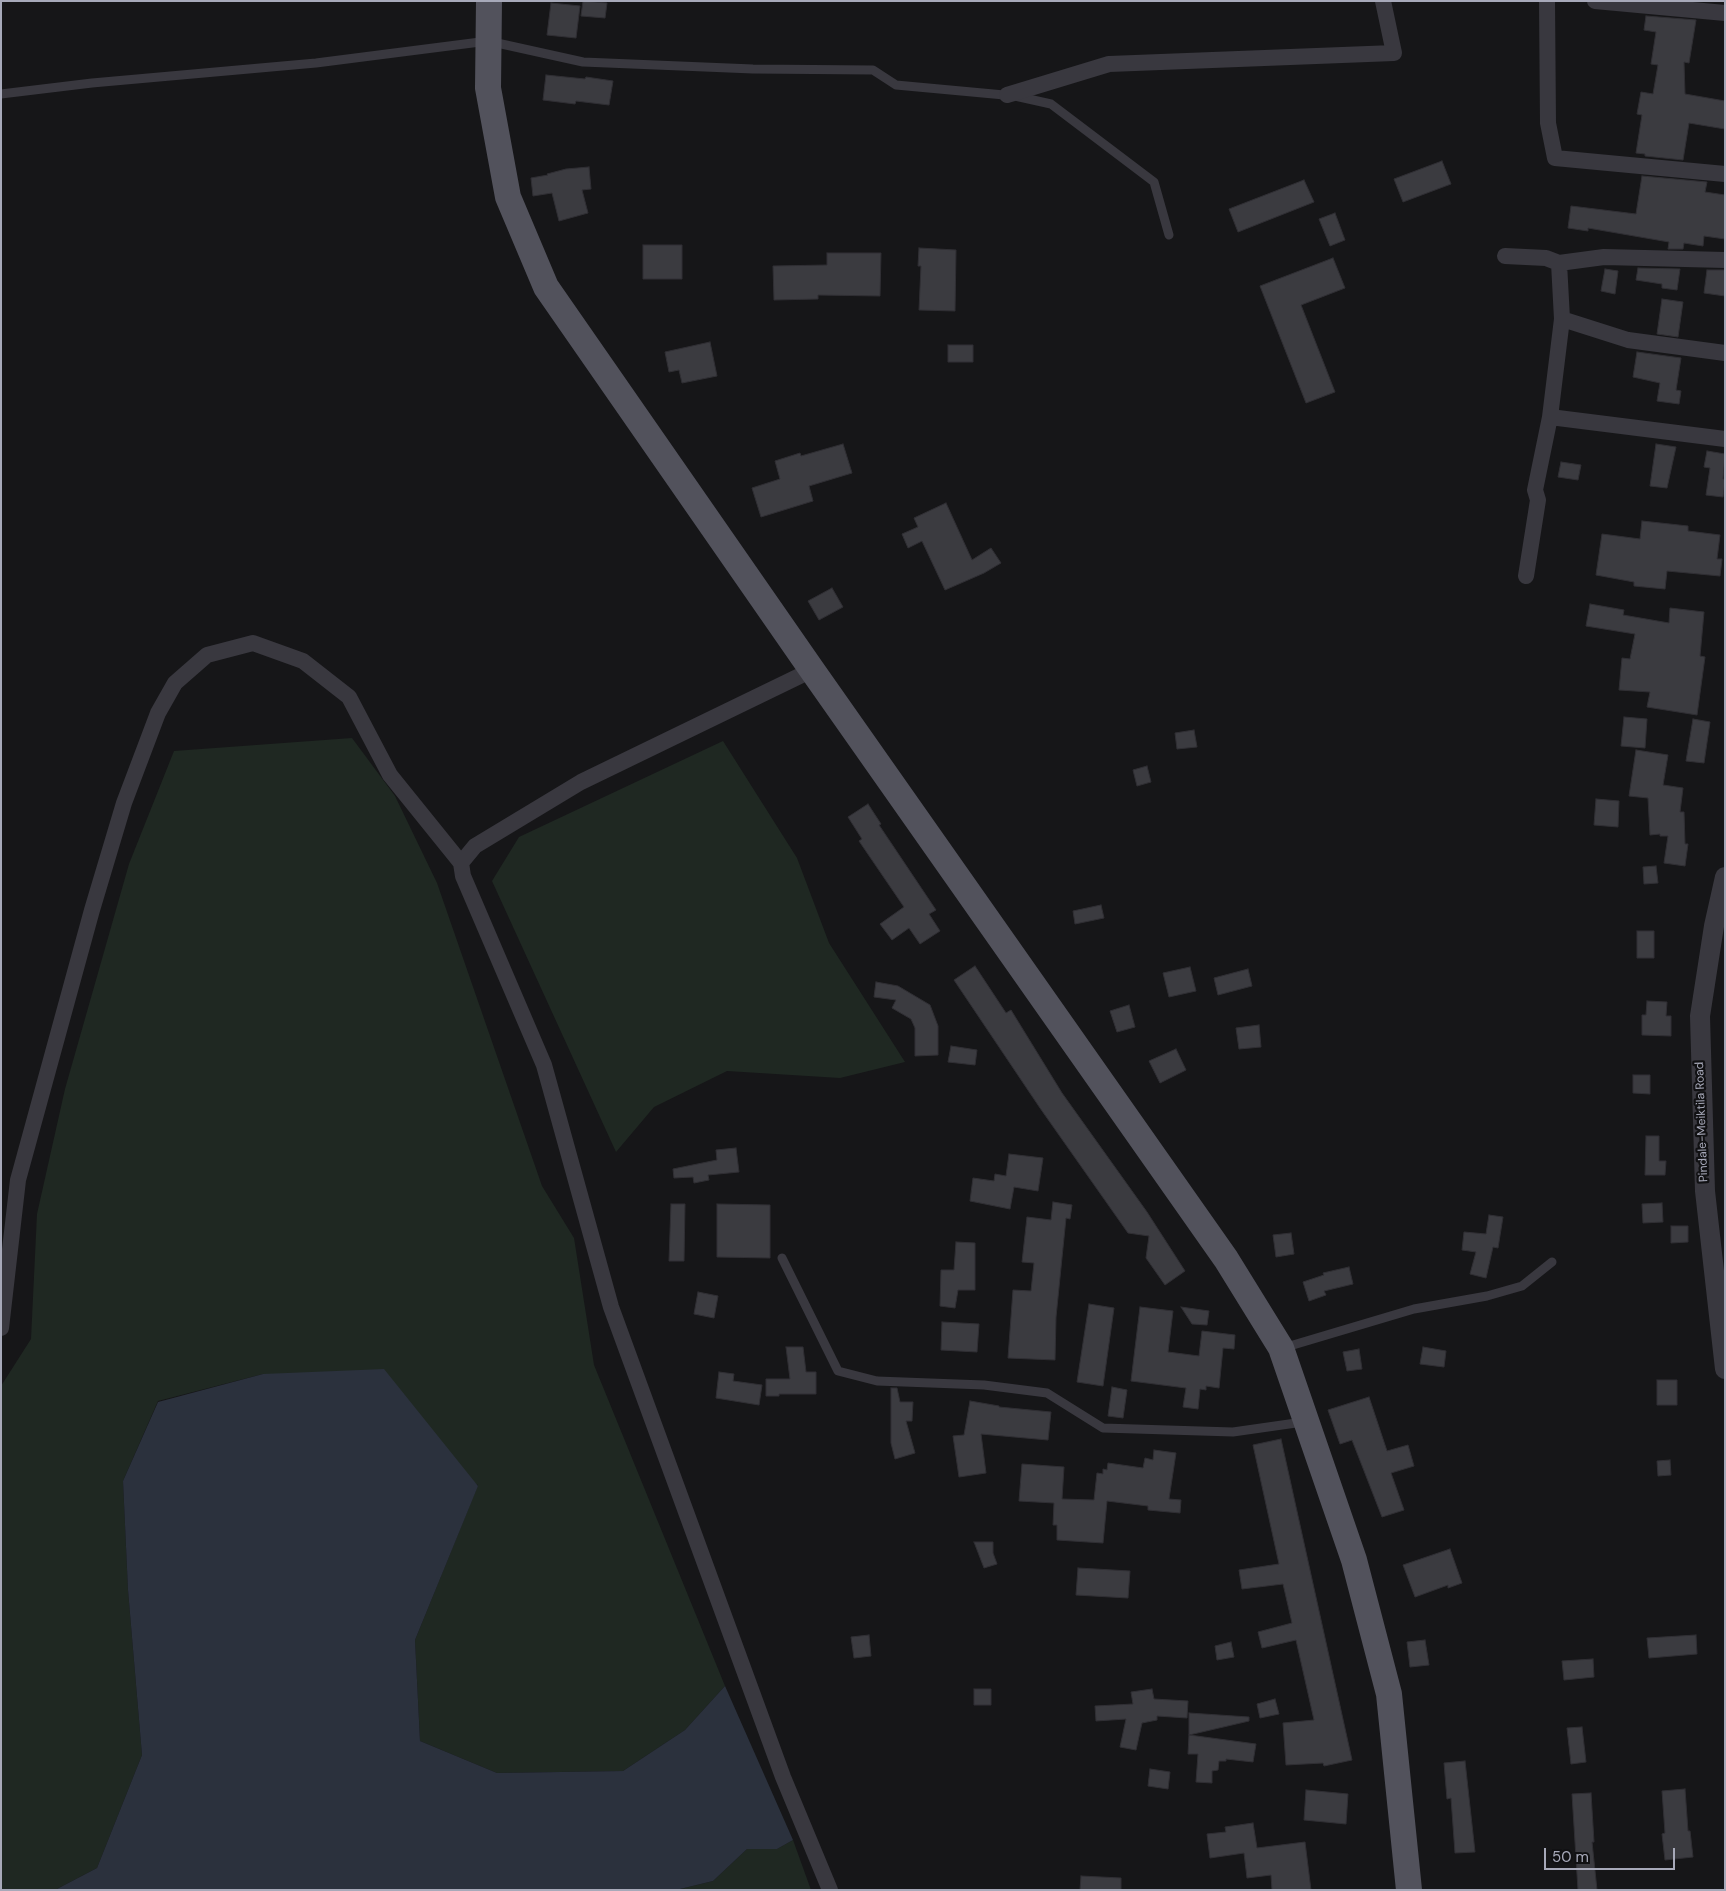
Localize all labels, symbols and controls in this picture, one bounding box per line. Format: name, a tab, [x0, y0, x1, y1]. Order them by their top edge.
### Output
street label: Pindale-Meiktila Road	[1693, 1062, 1711, 1182]
scale bar	[1546, 1838, 1677, 1870]
text: 50 m	[1552, 1847, 1589, 1867]

